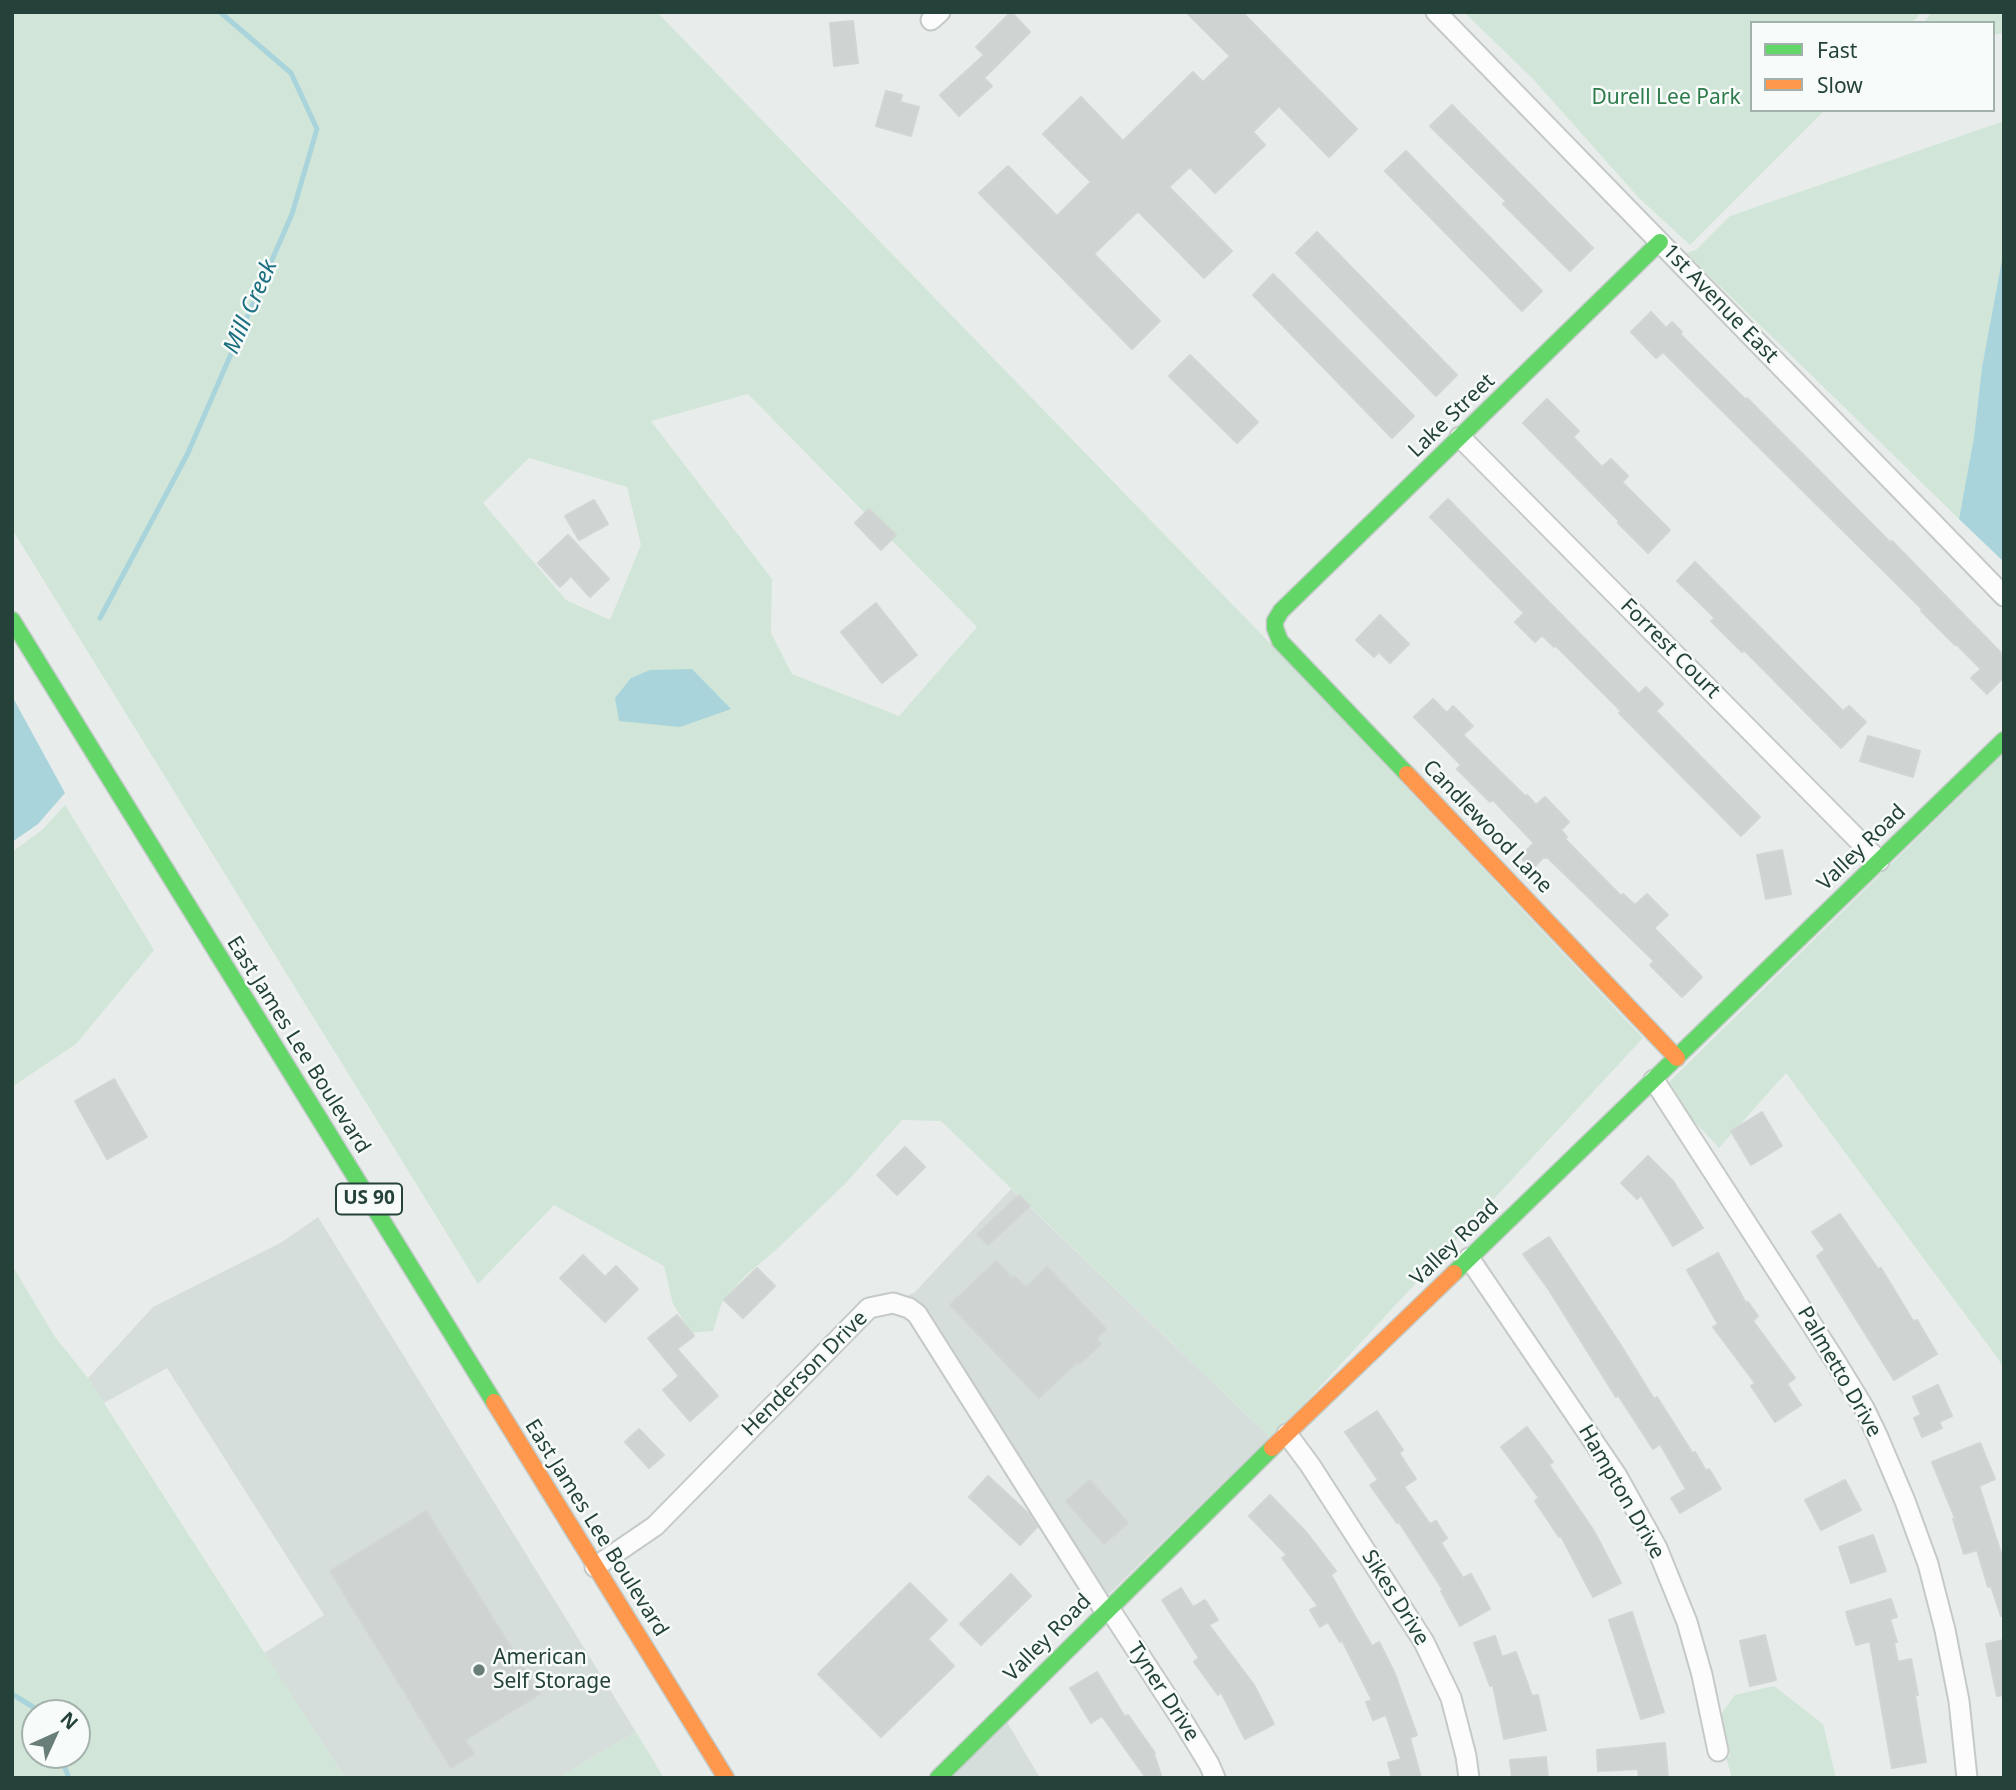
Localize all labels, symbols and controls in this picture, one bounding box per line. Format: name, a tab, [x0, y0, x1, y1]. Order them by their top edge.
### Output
legend	[1750, 21, 1995, 112]
text: Fast	[1817, 36, 1857, 64]
text: Slow	[1817, 71, 1863, 99]
park label: Durell Lee Park	[1591, 85, 1741, 111]
street label: 1st Avenue East	[1657, 239, 1783, 369]
water label: Mill Creek	[218, 256, 284, 358]
street label: Lake Street	[1404, 369, 1500, 463]
street label: Forrest Court	[1615, 594, 1725, 704]
street label: Candlewood Lane	[1417, 755, 1557, 899]
street label: Valley Road	[1813, 800, 1911, 896]
street label: East James Lee Boulevard	[221, 932, 375, 1158]
road number: US 90	[336, 1184, 402, 1214]
street label: Valley Road	[1406, 1195, 1504, 1291]
street label: Palmetto Drive	[1791, 1302, 1887, 1442]
street label: Henderson Drive	[737, 1306, 873, 1442]
street label: East James Lee Boulevard	[519, 1415, 673, 1641]
street label: Hampton Drive	[1572, 1421, 1670, 1563]
street label: Sikes Drive	[1356, 1546, 1434, 1650]
street label: Valley Road	[999, 1589, 1097, 1687]
street label: Tyner Drive	[1122, 1638, 1204, 1746]
place label: American Self Storage	[493, 1645, 611, 1695]
marker: American Self Storage	[471, 1662, 487, 1678]
north arrow	[21, 1699, 91, 1769]
text: N	[55, 1706, 84, 1735]

